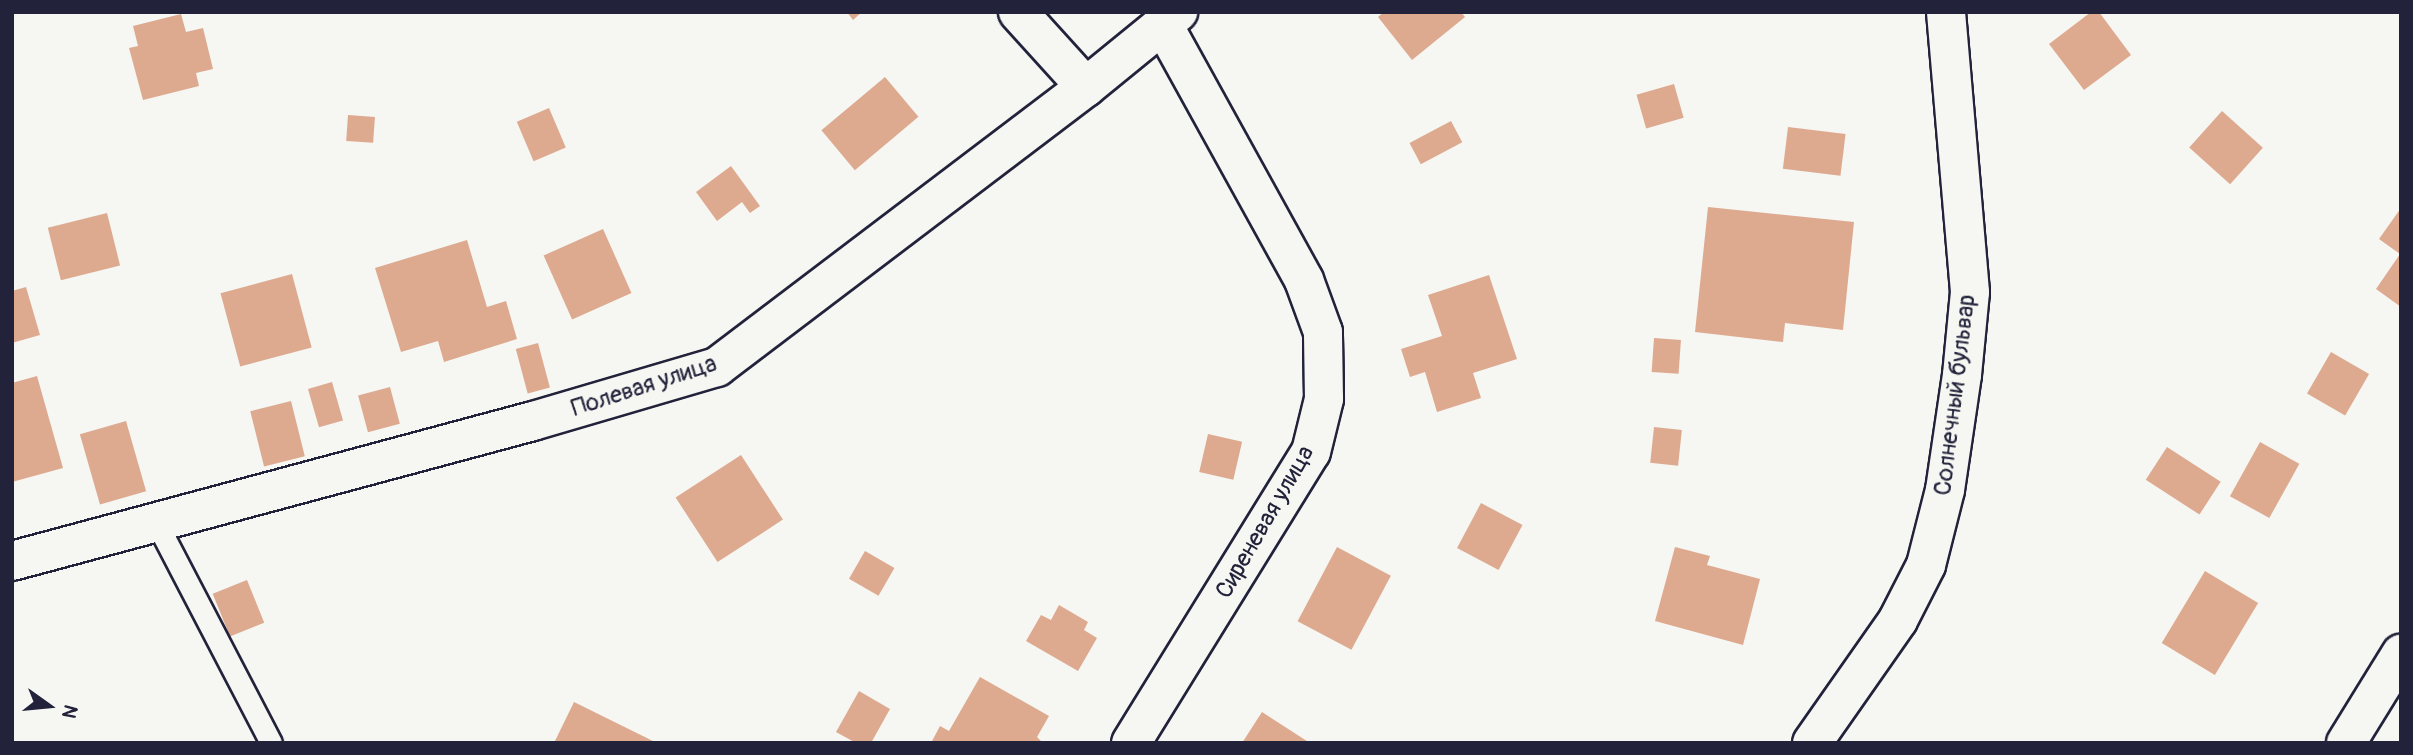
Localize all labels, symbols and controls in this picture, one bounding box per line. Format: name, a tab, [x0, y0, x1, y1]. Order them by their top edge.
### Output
street label: Солнечный бульвар	[1928, 293, 1982, 497]
street label: Полевая улица	[568, 349, 720, 423]
street label: Сиреневая улица	[1210, 440, 1320, 604]
north arrow	[14, 671, 84, 741]
text: N	[56, 702, 83, 721]

